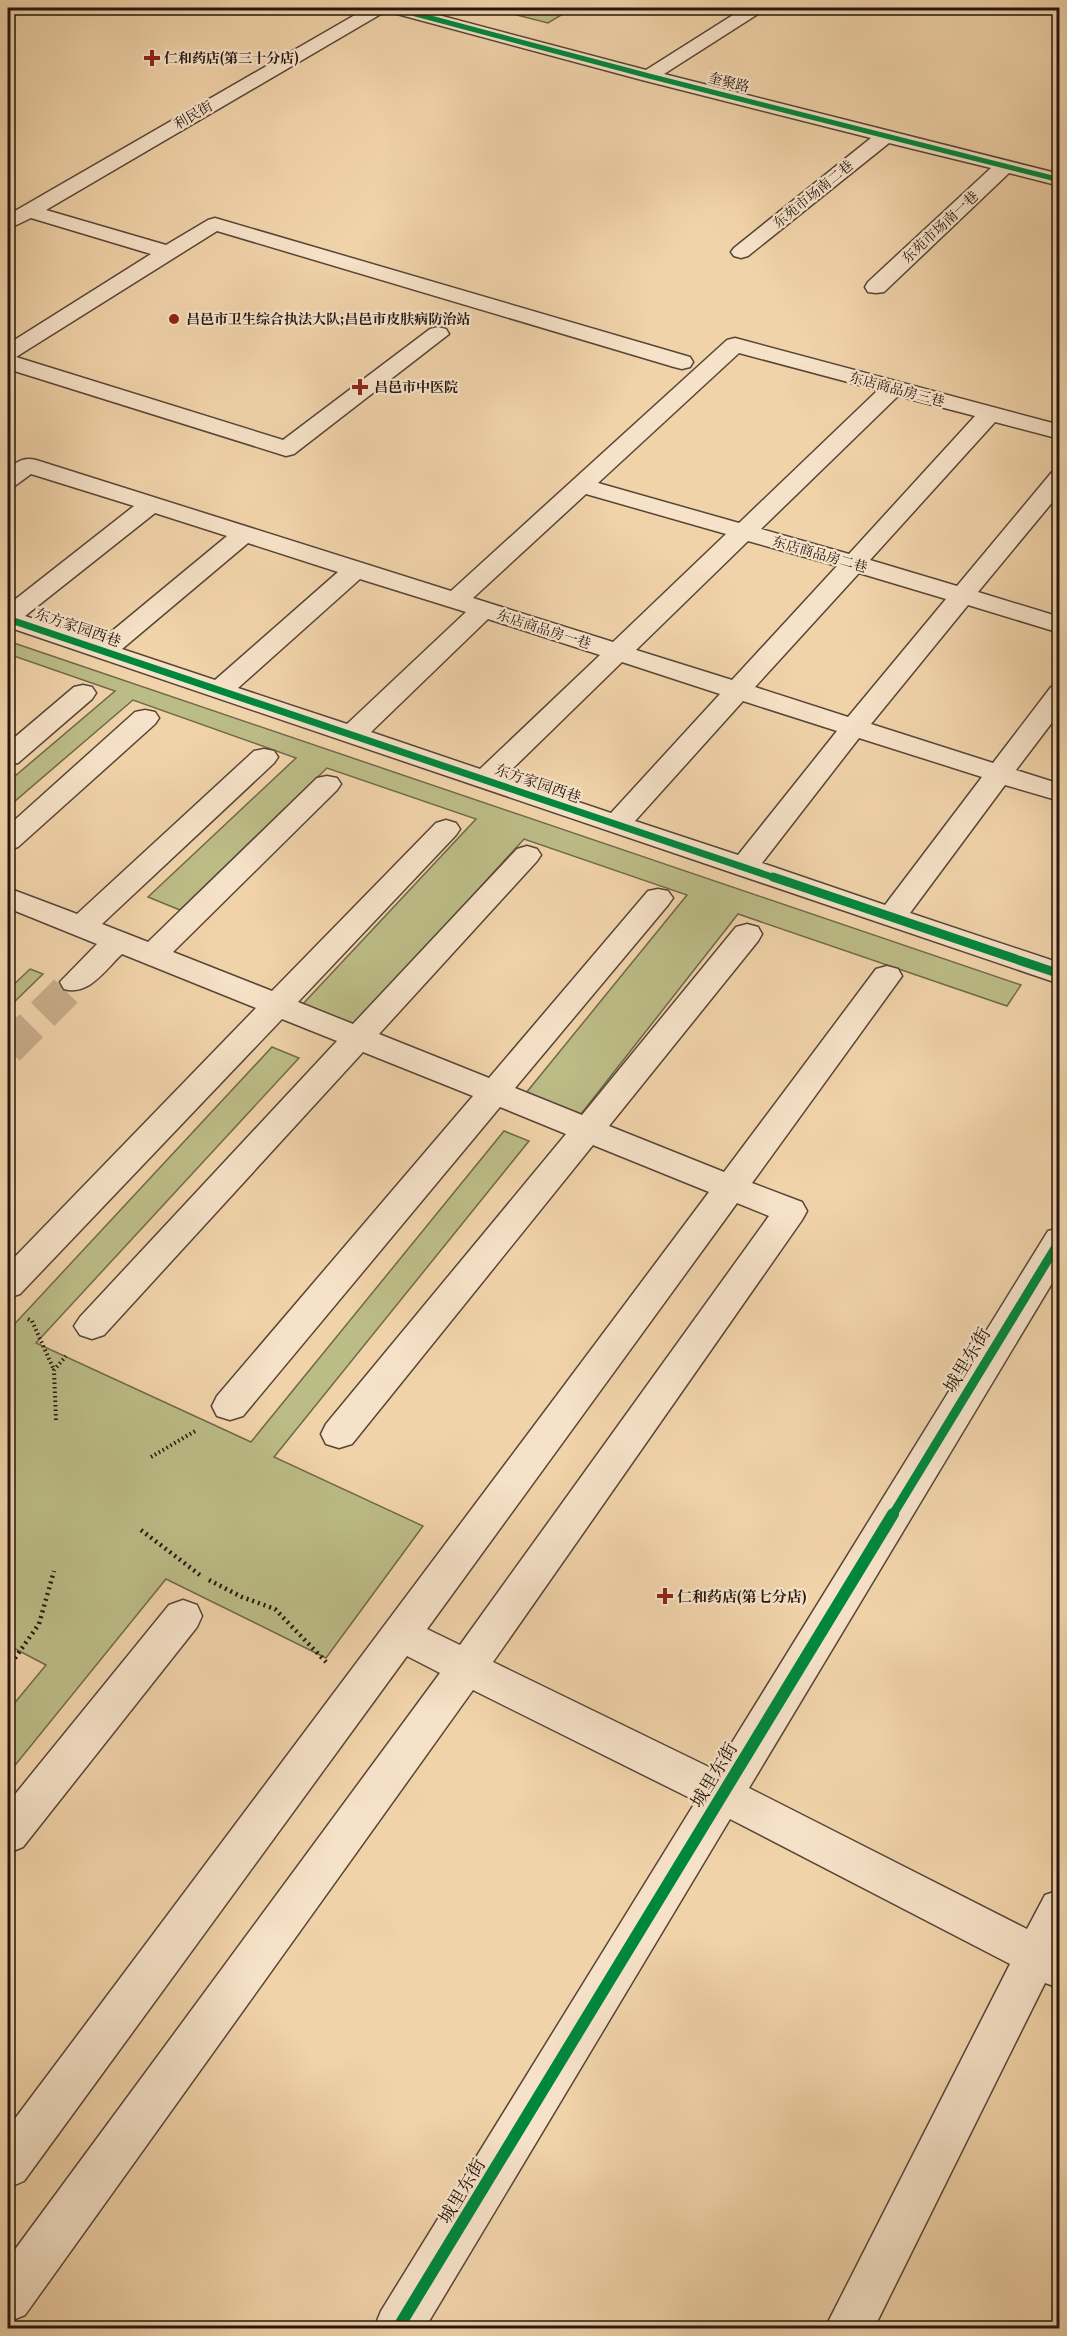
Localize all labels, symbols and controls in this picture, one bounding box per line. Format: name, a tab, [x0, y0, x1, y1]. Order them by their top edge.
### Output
place label: 仁和药店(第三十分店)	[164, 49, 299, 67]
marker: 仁和药店(第三十分店)	[145, 51, 159, 65]
street label: 奎聚路	[706, 68, 752, 96]
street label: 利民街	[170, 97, 216, 133]
street label: 东苑市场南二巷	[769, 156, 857, 232]
street label: 东苑市场南一巷	[898, 187, 982, 267]
place label: 昌邑市卫生综合执法大队;昌邑市皮肤病防治站	[186, 310, 470, 328]
marker: 昌邑市卫生综合执法大队;昌邑市皮肤病防治站	[167, 312, 181, 326]
street label: 东店商品房三巷	[847, 368, 947, 410]
marker: 昌邑市中医院	[351, 378, 369, 396]
place label: 昌邑市中医院	[374, 378, 458, 396]
street label: 东店商品房二巷	[770, 532, 870, 576]
street label: 东方家园西巷	[32, 603, 124, 651]
street label: 东店商品房一巷	[495, 605, 593, 653]
street label: 东方家园西巷	[492, 759, 584, 807]
street label: 城里东街	[939, 1323, 995, 1397]
place label: 仁和药店(第七分店)	[677, 1587, 807, 1606]
marker: 仁和药店(第七分店)	[658, 1589, 672, 1603]
street label: 城里东街	[686, 1738, 742, 1812]
street label: 城里东街	[434, 2154, 490, 2228]

